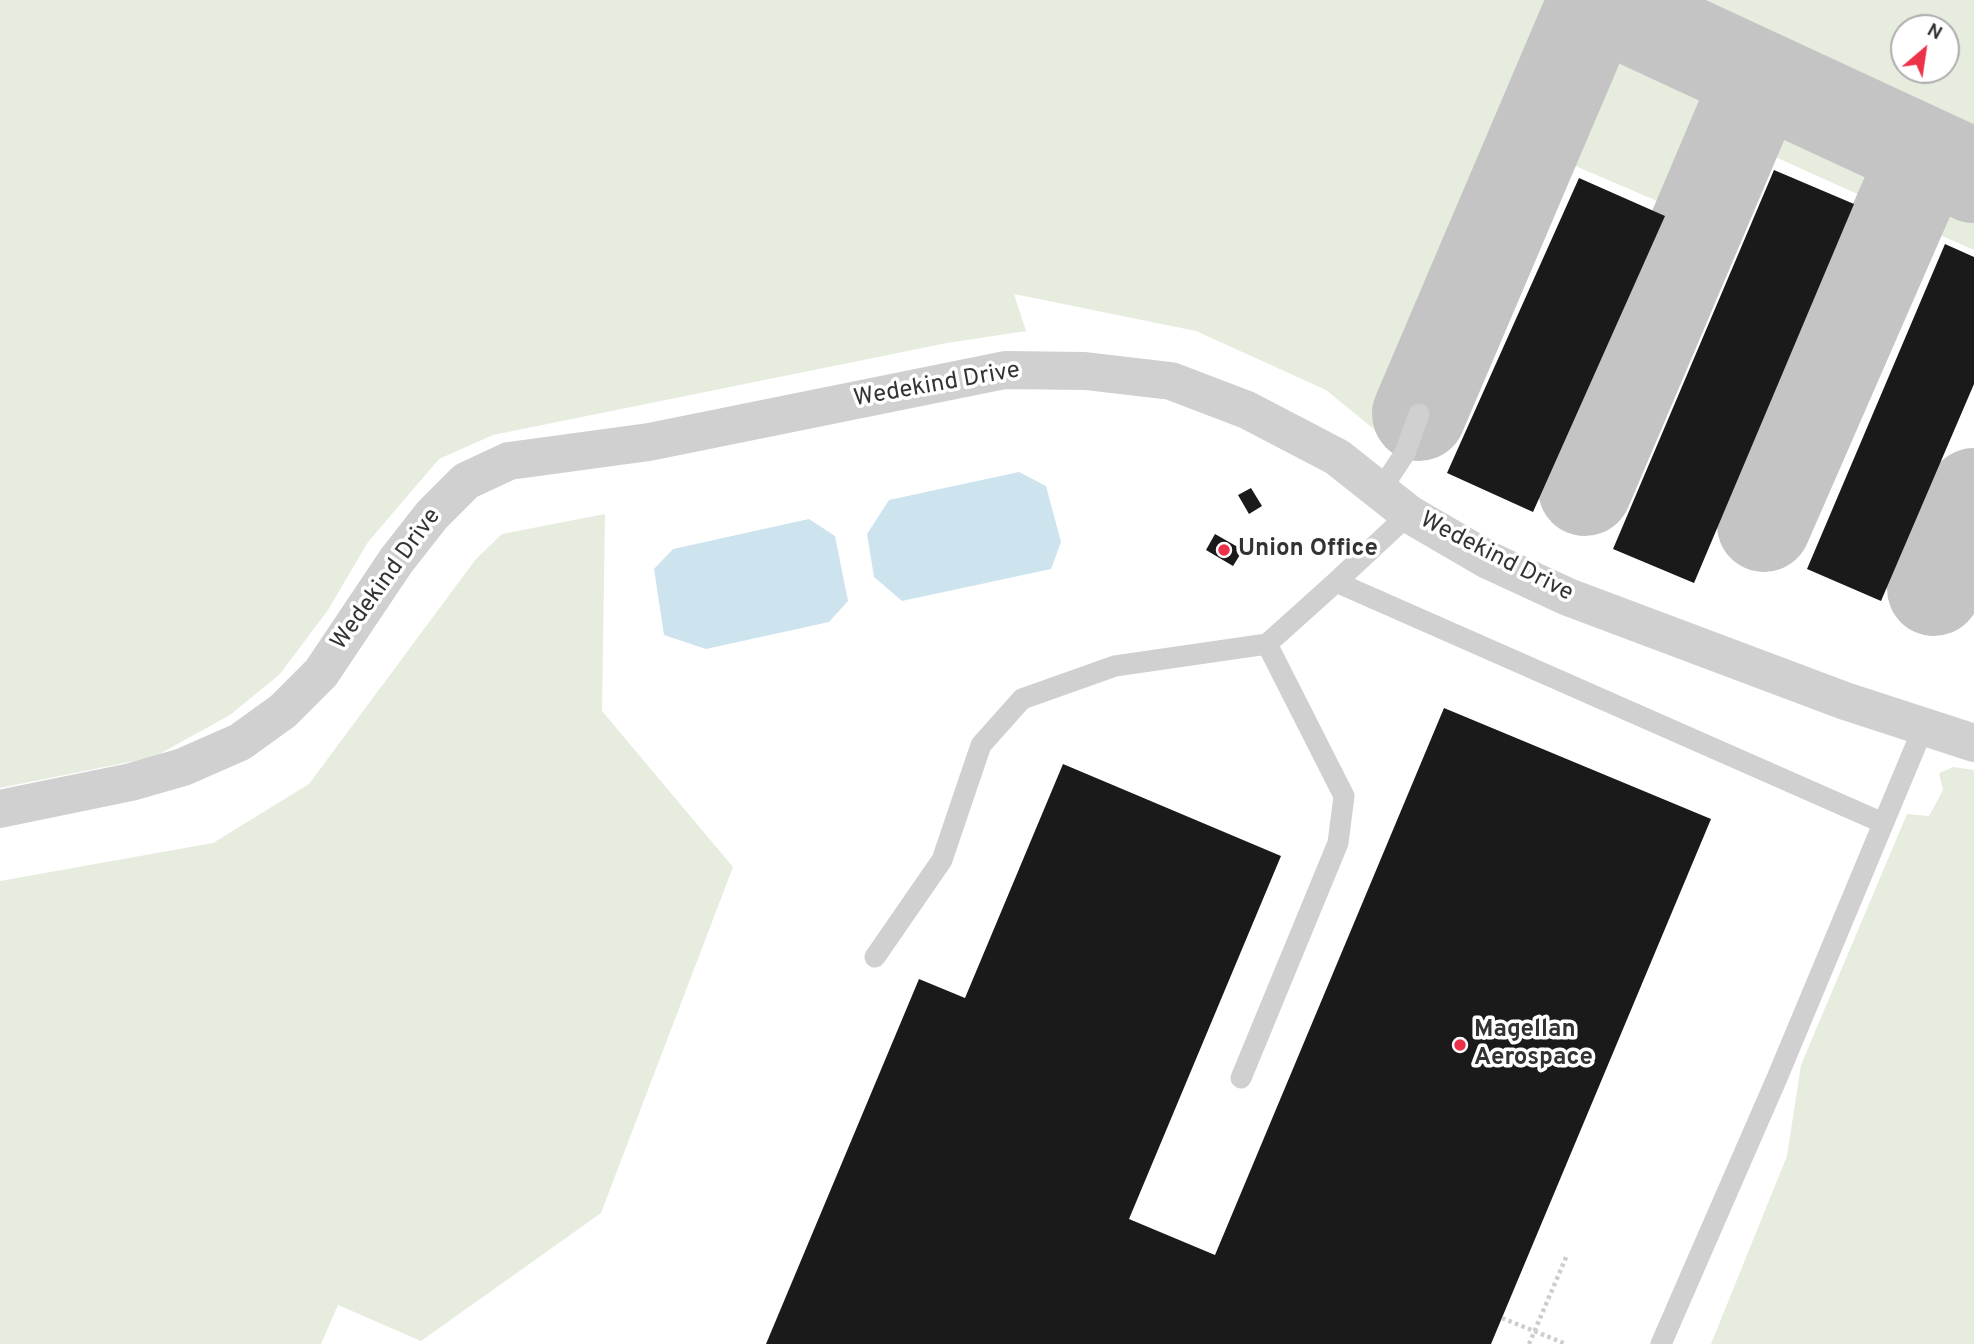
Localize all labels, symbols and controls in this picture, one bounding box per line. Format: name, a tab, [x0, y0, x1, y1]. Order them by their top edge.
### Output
north arrow	[1890, 14, 1960, 84]
text: N	[1922, 19, 1946, 46]
street label: Wedekind Drive	[852, 357, 1022, 415]
street label: Wedekind Drive	[326, 504, 448, 656]
street label: Wedekind Drive	[1415, 507, 1577, 609]
place label: Union Office	[1238, 536, 1378, 564]
marker: Union Office	[1216, 542, 1232, 558]
place label: Magellan Aerospace	[1474, 1017, 1593, 1073]
marker: Magellan Aerospace	[1452, 1037, 1468, 1053]

